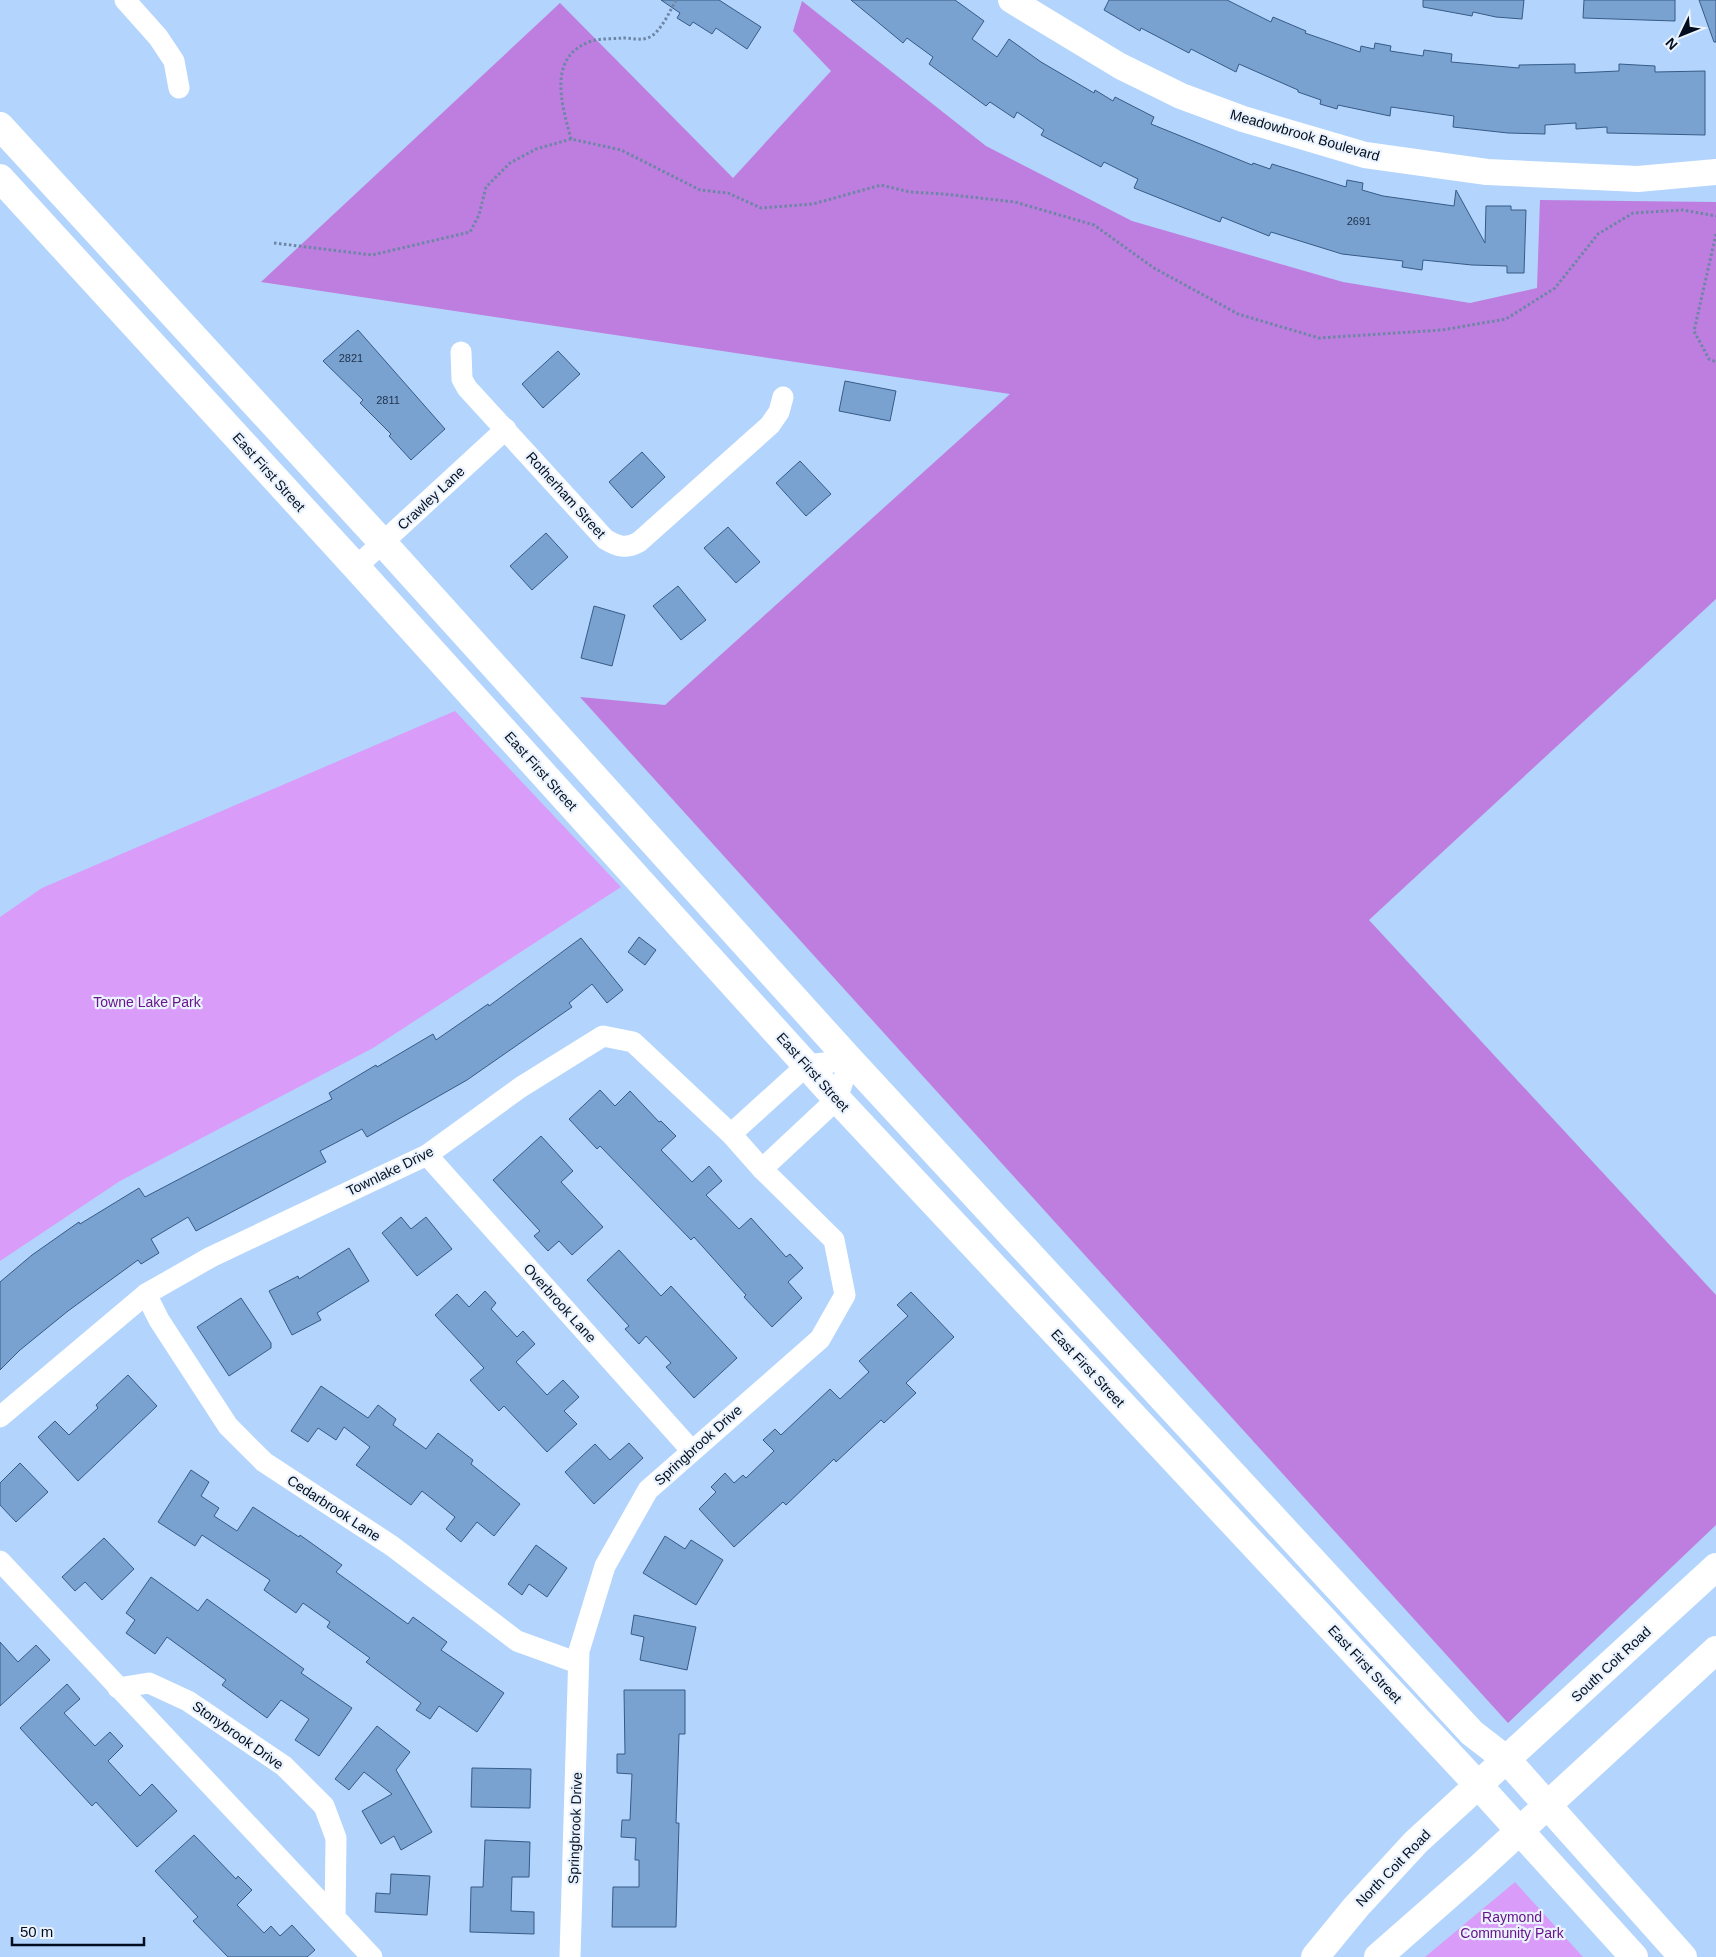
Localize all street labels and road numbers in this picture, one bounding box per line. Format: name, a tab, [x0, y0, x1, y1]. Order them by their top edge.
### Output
street label: Meadowbrook Boulevard	[1228, 106, 1382, 164]
street label: East First Street	[229, 429, 309, 515]
street label: Rotherham Street	[523, 449, 609, 541]
street label: Crawley Lane	[394, 463, 468, 533]
street label: East First Street	[501, 728, 581, 814]
street label: East First Street	[773, 1029, 853, 1115]
street label: Townlake Drive	[344, 1143, 436, 1199]
street label: Overbrook Lane	[520, 1260, 600, 1346]
street label: East First Street	[1048, 1326, 1128, 1410]
street label: Springbrook Drive	[651, 1401, 745, 1488]
street label: Cedarbrook Lane	[284, 1472, 384, 1544]
street label: East First Street	[1325, 1622, 1405, 1706]
street label: South Coit Road	[1568, 1623, 1654, 1705]
street label: Stonybrook Drive	[189, 1698, 287, 1772]
street label: Springbrook Drive	[565, 1772, 585, 1884]
street label: North Coit Road	[1352, 1826, 1434, 1910]

